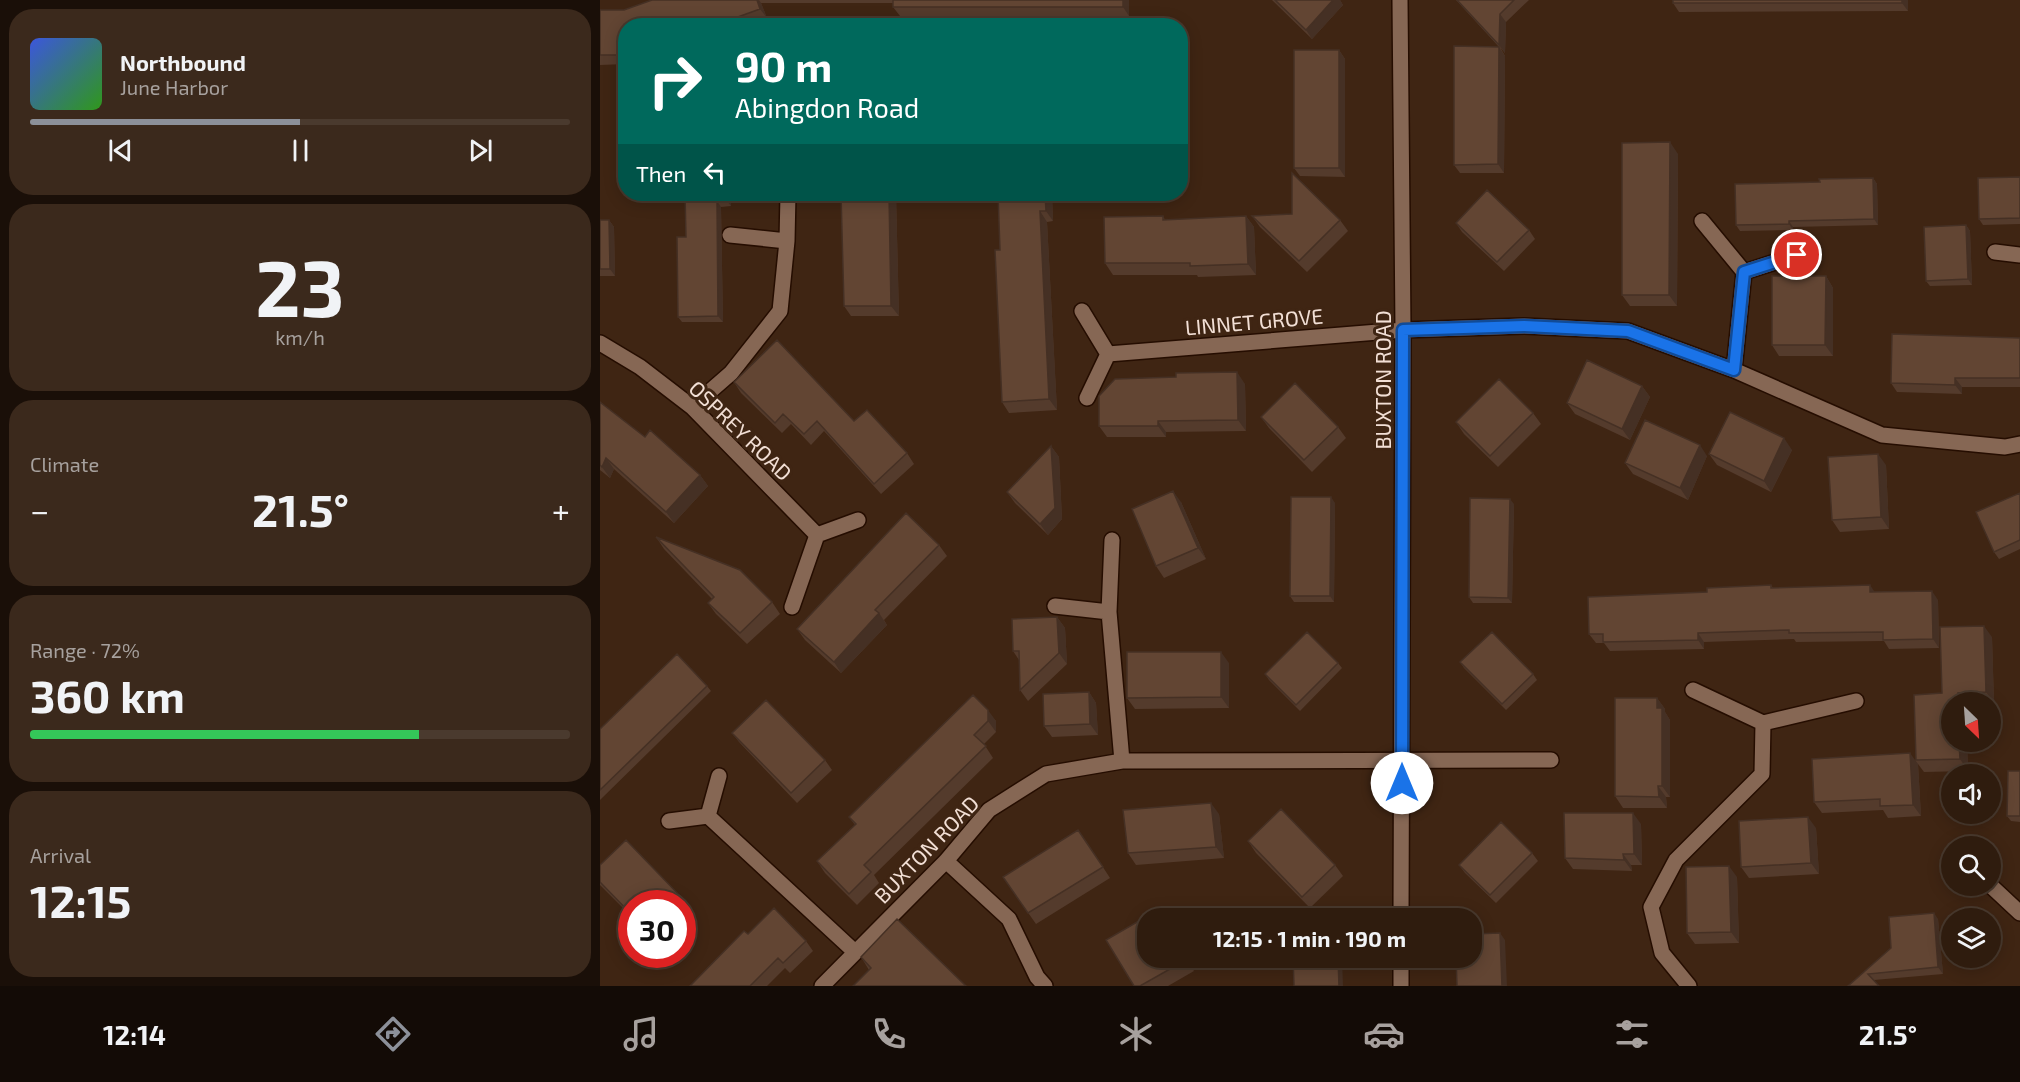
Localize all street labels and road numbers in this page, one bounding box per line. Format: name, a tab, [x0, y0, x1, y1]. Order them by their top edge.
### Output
street label: LINNET GROVE	[1184, 303, 1324, 339]
street label: BUXTON ROAD	[1370, 310, 1395, 450]
street label: OSPREY ROAD	[685, 375, 797, 485]
street label: BUXTON ROAD	[869, 790, 983, 908]

